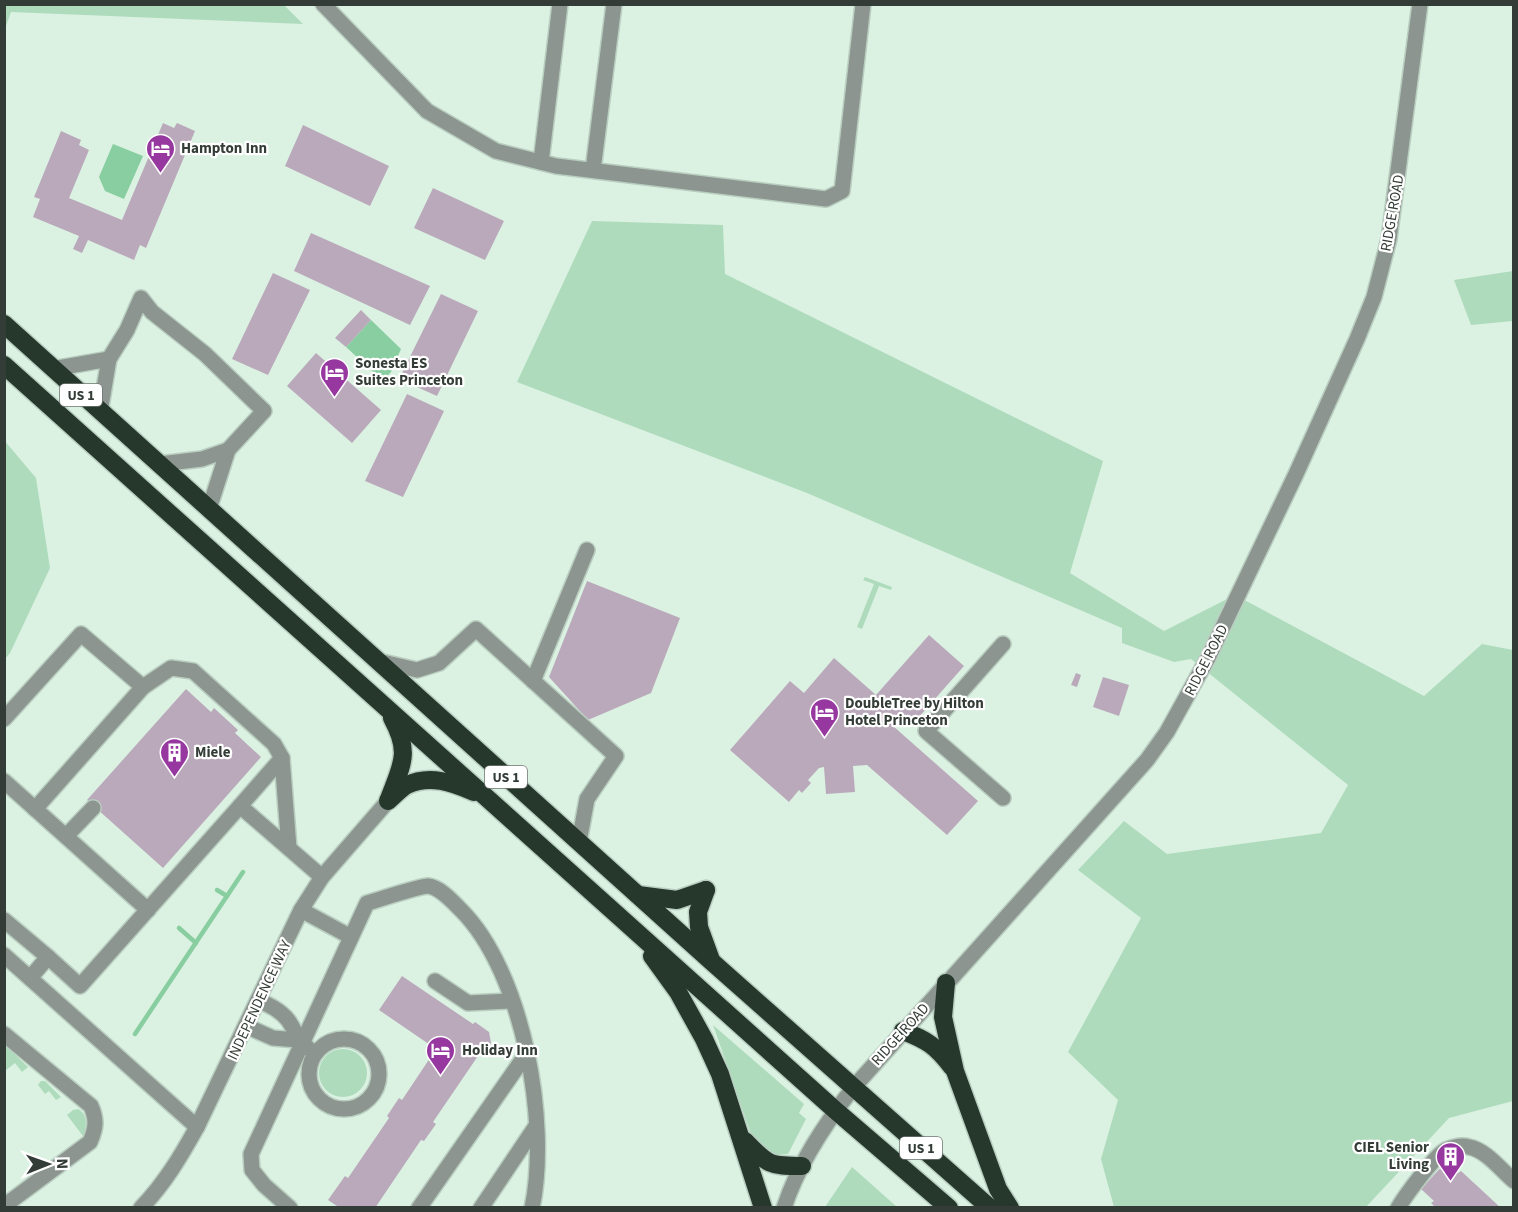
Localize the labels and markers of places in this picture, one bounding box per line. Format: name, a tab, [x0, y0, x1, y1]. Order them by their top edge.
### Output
hotel icon: Hampton Inn	[144, 132, 176, 174]
place label: Hampton Inn	[181, 138, 267, 159]
place label: Sonesta ES Suites Princeton	[355, 353, 463, 391]
hotel icon: Sonesta ES Suites Princeton	[318, 356, 350, 398]
place label: DoubleTree by Hilton Hotel Princeton	[845, 693, 984, 731]
hotel icon: DoubleTree by Hilton Hotel Princeton	[808, 696, 840, 738]
building icon: Miele	[158, 736, 190, 778]
place label: Miele	[195, 742, 231, 763]
hotel icon: Holiday Inn	[425, 1034, 457, 1076]
place label: Holiday Inn	[462, 1040, 538, 1061]
place label: CIEL Senior Living	[1354, 1137, 1429, 1175]
building icon: CIEL Senior Living	[1434, 1140, 1466, 1182]

